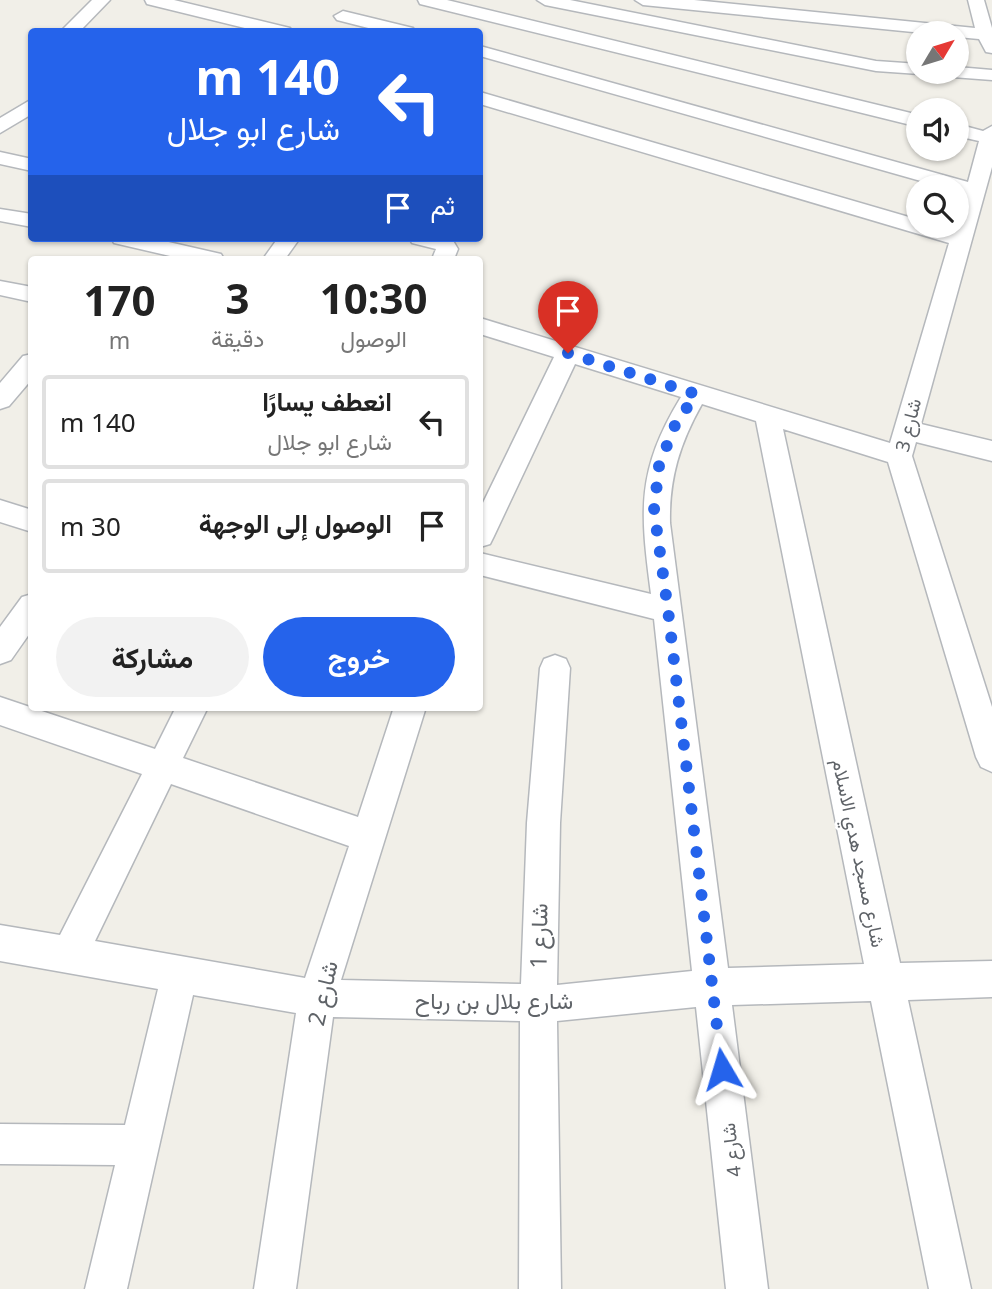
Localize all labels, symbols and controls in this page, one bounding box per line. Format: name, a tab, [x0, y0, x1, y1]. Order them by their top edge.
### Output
north arrow	[906, 21, 970, 84]
map controls	[906, 21, 969, 238]
text: 140 m	[195, 43, 340, 109]
icon: left	[364, 56, 455, 147]
button: sound	[906, 98, 969, 161]
text: شارع ابو جلال	[167, 106, 340, 149]
button: search	[906, 175, 969, 238]
text: ثم	[431, 187, 455, 223]
icon: arrive	[379, 189, 417, 227]
text: 3	[226, 269, 250, 326]
text: 10:30	[320, 269, 428, 326]
text: 170	[83, 271, 156, 328]
pin	[538, 281, 598, 353]
icon: arrive	[549, 292, 587, 330]
text: دقيقة	[211, 322, 264, 354]
text: الوصول	[340, 322, 407, 354]
text: m	[109, 324, 130, 356]
text: انعطف يسارًا	[262, 383, 392, 419]
street label: شارع 3	[889, 396, 927, 454]
icon: left	[413, 403, 451, 441]
text: 140 m	[60, 404, 136, 440]
text: شارع ابو جلال	[267, 425, 392, 457]
text: الوصول إلى الوجهة	[199, 505, 392, 541]
icon: arrive	[413, 507, 451, 545]
text: 30 m	[60, 508, 121, 544]
button: مشاركة	[56, 617, 249, 697]
button: خروج	[263, 617, 455, 697]
street label: شارع مسجد هدي الاسلام	[823, 756, 892, 950]
street label: شارع 1	[521, 903, 556, 969]
street label: شارع 2	[299, 958, 346, 1029]
street label: شارع بلال بن رباح	[415, 984, 573, 1017]
position arrow	[685, 1032, 759, 1106]
street label: شارع 4	[715, 1122, 747, 1178]

